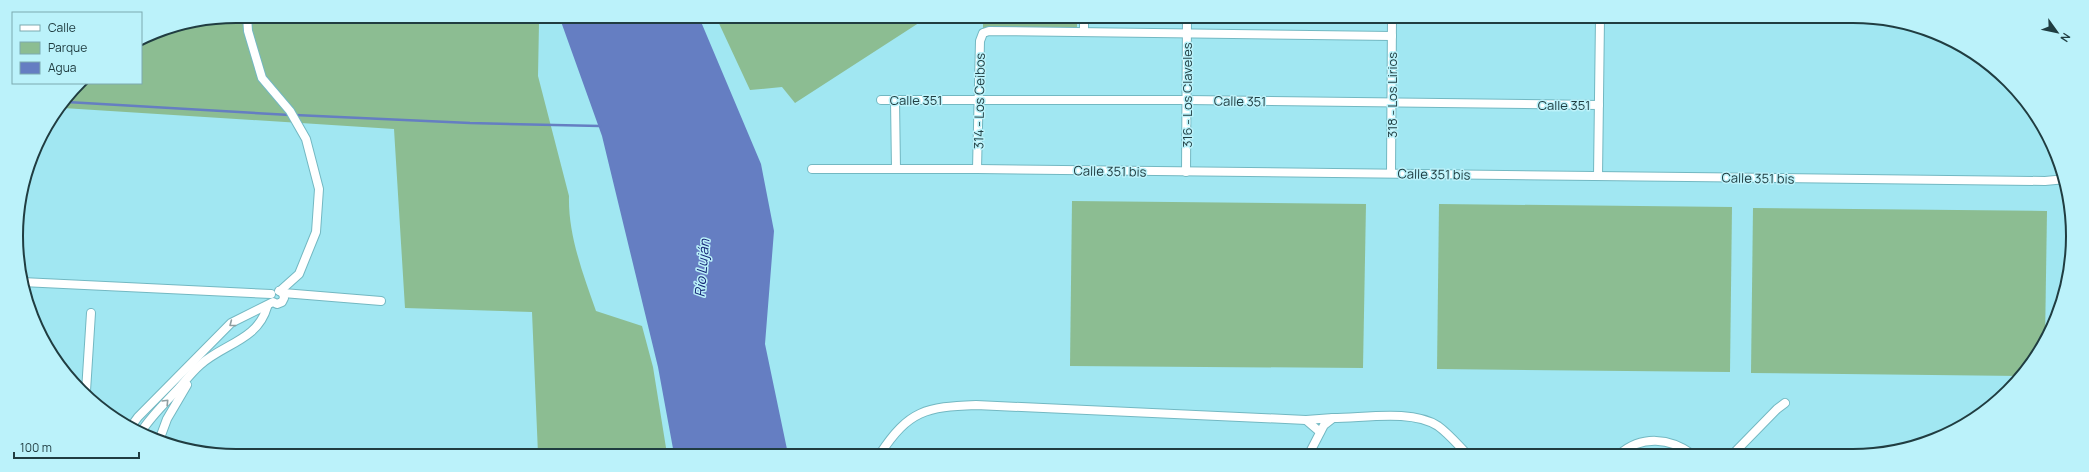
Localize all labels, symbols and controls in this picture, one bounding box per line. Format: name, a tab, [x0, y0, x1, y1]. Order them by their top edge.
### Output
legend	[12, 12, 142, 84]
north arrow	[2037, 12, 2077, 52]
text: Calle	[48, 19, 76, 36]
text: N	[2057, 30, 2074, 45]
text: Parque	[48, 39, 87, 56]
street label: 316 - Los Claveles	[1178, 42, 1196, 148]
street label: 318 - Los Lirios	[1383, 52, 1401, 138]
street label: 314 - Los Ceibos	[969, 53, 989, 149]
text: Agua	[48, 59, 77, 76]
street label: Calle 351	[890, 91, 942, 109]
street label: Calle 351	[1214, 92, 1266, 110]
street label: Calle 351	[1538, 96, 1590, 114]
street label: Calle 351 bis	[1073, 161, 1147, 181]
street label: Calle 351 bis	[1397, 164, 1471, 184]
street label: Calle 351 bis	[1721, 168, 1795, 188]
water label: Río Luján	[689, 237, 714, 298]
one-way arrow	[230, 319, 237, 326]
one-way arrow	[161, 399, 169, 407]
scale bar	[14, 434, 139, 460]
text: 100 m	[20, 439, 52, 456]

